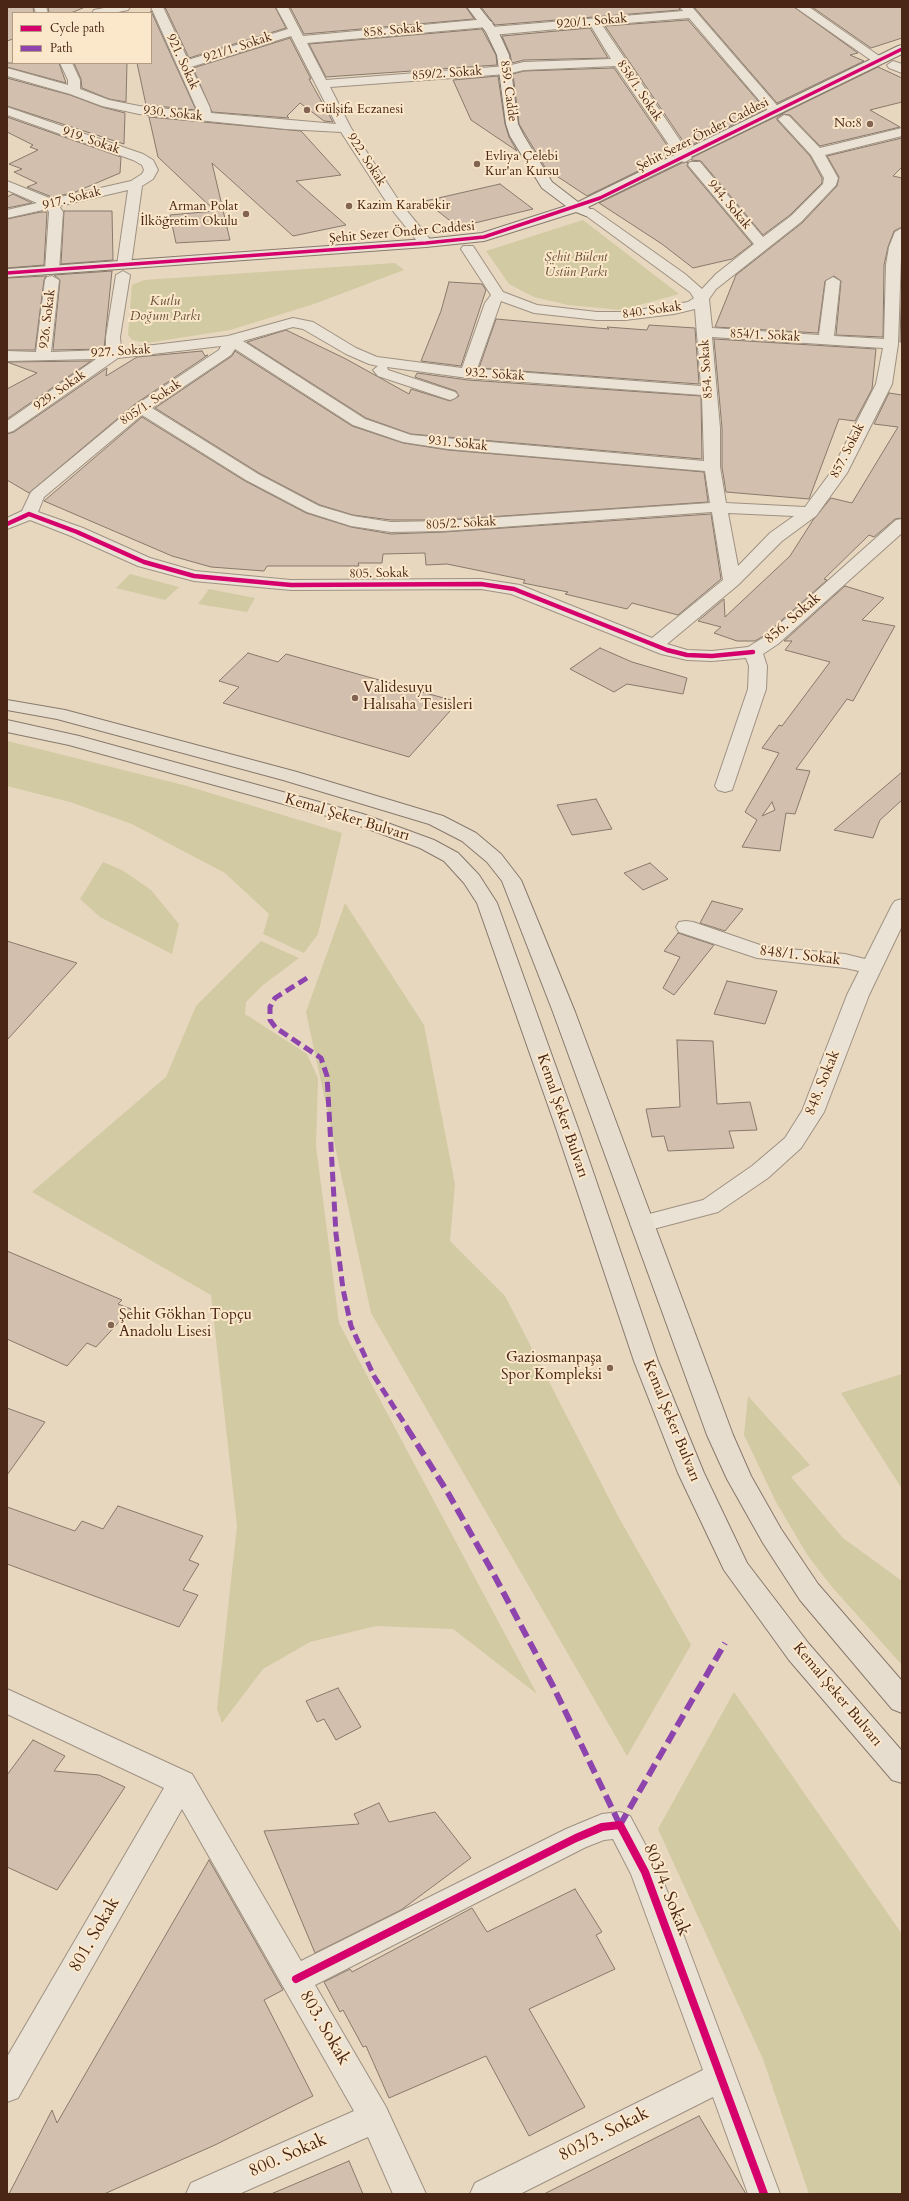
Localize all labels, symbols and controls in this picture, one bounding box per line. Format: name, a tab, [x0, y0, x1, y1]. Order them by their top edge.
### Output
street label: 920/1. Sokak	[556, 11, 628, 33]
legend	[12, 12, 152, 64]
text: Cycle path	[50, 20, 105, 36]
street label: 858. Sokak	[363, 21, 423, 41]
street label: 921/1. Sokak	[202, 30, 274, 66]
street label: 921. Sokak	[162, 32, 202, 92]
text: Path	[50, 40, 73, 56]
street label: 858/1. Sokak	[613, 57, 665, 125]
street label: 859. Cadde	[496, 59, 520, 123]
street label: 859/2. Sokak	[411, 64, 483, 84]
street label: Şehit Sezer Önder Caddesi	[634, 95, 772, 175]
place label: Gülşifa Eczanesi	[315, 102, 403, 118]
street label: 930. Sokak	[142, 103, 204, 125]
marker: Gülşifa Eczanesi	[302, 105, 312, 115]
place label: No:8	[834, 116, 862, 132]
marker: No:8	[865, 119, 875, 129]
street label: 919. Sokak	[60, 124, 122, 158]
street label: 922. Sokak	[343, 131, 389, 189]
place label: Evliya Çelebi Kur'an Kursu	[485, 149, 559, 180]
marker: Evliya Çelebi Kur'an Kursu	[472, 159, 482, 169]
street label: 944. Sokak	[704, 177, 754, 233]
street label: 917. Sokak	[41, 184, 103, 214]
place label: Kazim Karabekir	[357, 198, 450, 214]
place label: Arman Polat İlköğretim Okulu	[140, 199, 238, 230]
marker: Kazim Karabekir	[344, 201, 354, 211]
marker: Arman Polat İlköğretim Okulu	[241, 209, 251, 219]
street label: Şehit Sezer Önder Caddesi	[329, 219, 475, 247]
park label: Şehit Bülent Üstün Parkı	[545, 250, 607, 281]
street label: 926. Sokak	[37, 288, 59, 350]
park label: Kutlu Doğum Parkı	[130, 294, 200, 325]
street label: 840. Sokak	[621, 299, 683, 323]
street label: 854/1. Sokak	[729, 326, 801, 346]
street label: 854. Sokak	[697, 339, 717, 399]
street label: 927. Sokak	[91, 342, 151, 362]
street label: 932. Sokak	[465, 365, 525, 385]
street label: 929. Sokak	[31, 367, 89, 415]
street label: 805/1. Sokak	[117, 377, 185, 429]
street label: 857. Sokak	[827, 421, 869, 481]
street label: 931. Sokak	[427, 433, 489, 455]
street label: 805/2. Sokak	[425, 514, 497, 534]
street label: 805. Sokak	[349, 566, 409, 582]
street label: 856. Sokak	[761, 590, 825, 648]
place label: Validesuyu Halısaha Tesisleri	[363, 680, 473, 715]
marker: Validesuyu Halısaha Tesisleri	[350, 693, 360, 703]
street label: Kemal Şeker Bulvarı	[282, 790, 412, 846]
street label: 848/1. Sokak	[758, 942, 842, 970]
street label: 848. Sokak	[802, 1048, 844, 1118]
street label: Kemal Şeker Bulvarı	[532, 1052, 592, 1180]
place label: Şehit Gökhan Topçu Anadolu Lisesi	[119, 1307, 252, 1342]
marker: Şehit Gökhan Topçu Anadolu Lisesi	[106, 1320, 116, 1330]
place label: Gaziosmanpaşa Spor Kompleksi	[501, 1350, 602, 1385]
street label: Kemal Şeker Bulvarı	[638, 1358, 704, 1484]
marker: Gaziosmanpaşa Spor Kompleksi	[605, 1363, 615, 1373]
street label: Kemal Şeker Bulvarı	[788, 1640, 886, 1750]
street label: 803/4. Sokak	[638, 1841, 694, 1939]
street label: 801. Sokak	[65, 1894, 125, 1976]
street label: 803. Sokak	[294, 1987, 354, 2069]
street label: 803/3. Sokak	[555, 2103, 653, 2167]
street label: 800. Sokak	[246, 2129, 330, 2183]

